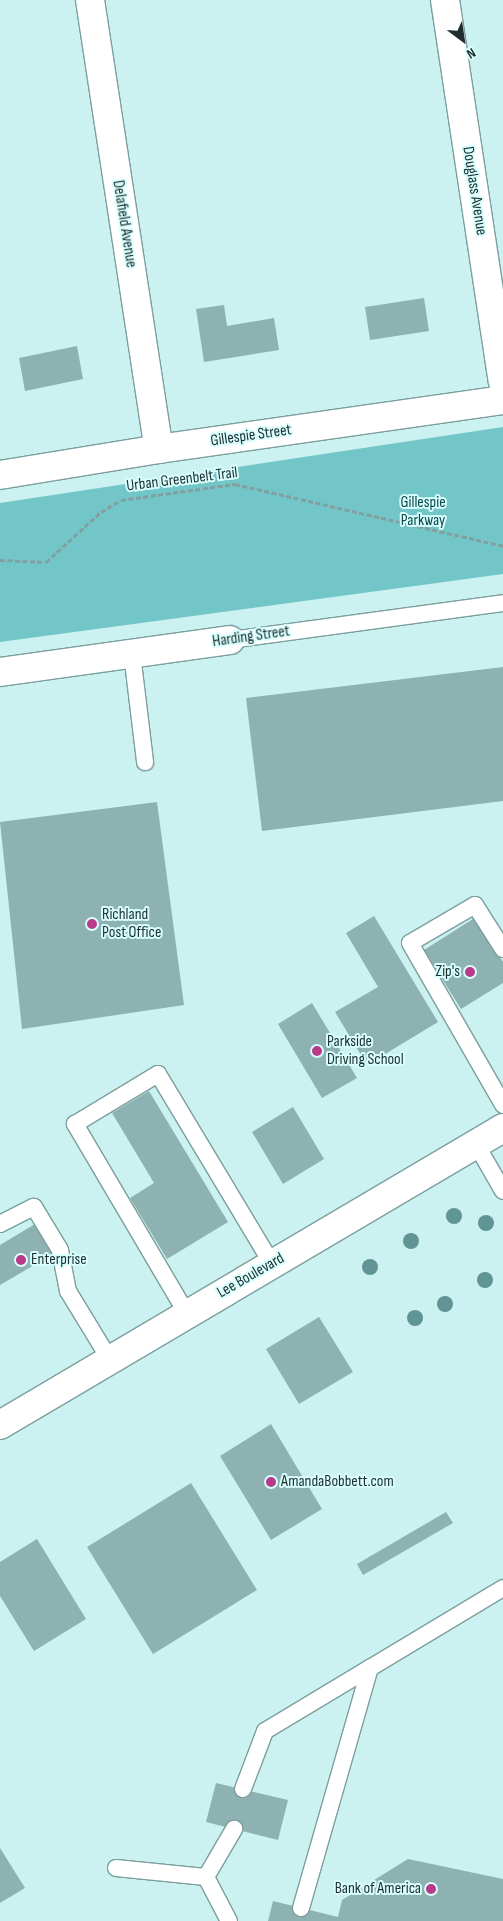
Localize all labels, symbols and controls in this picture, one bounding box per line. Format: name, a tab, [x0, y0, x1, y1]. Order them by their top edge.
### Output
north arrow	[438, 15, 488, 65]
text: N	[463, 44, 479, 62]
street label: Douglass Avenue	[458, 145, 490, 237]
street label: Delafield Avenue	[108, 179, 140, 269]
street label: Gillespie Street	[209, 421, 293, 451]
street label: Urban Greenbelt Trail	[125, 464, 239, 496]
park label: Gillespie Parkway	[400, 493, 446, 531]
street label: Harding Street	[211, 622, 291, 652]
place label: Richland Post Office	[102, 905, 161, 943]
marker: Richland Post Office	[86, 918, 98, 930]
place label: Zip's	[436, 962, 460, 982]
marker: Zip's	[464, 966, 476, 978]
place label: Parkside Driving School	[327, 1032, 404, 1070]
marker: Parkside Driving School	[311, 1045, 323, 1057]
street label: Lee Boulevard	[214, 1249, 288, 1303]
place label: Enterprise	[31, 1250, 87, 1270]
marker: Enterprise	[15, 1254, 27, 1266]
place label: AmandaBobbett.com	[281, 1472, 394, 1492]
marker: AmandaBobbett.com	[265, 1476, 277, 1488]
place label: Bank of America	[335, 1879, 421, 1899]
marker: Bank of America	[425, 1883, 437, 1895]

